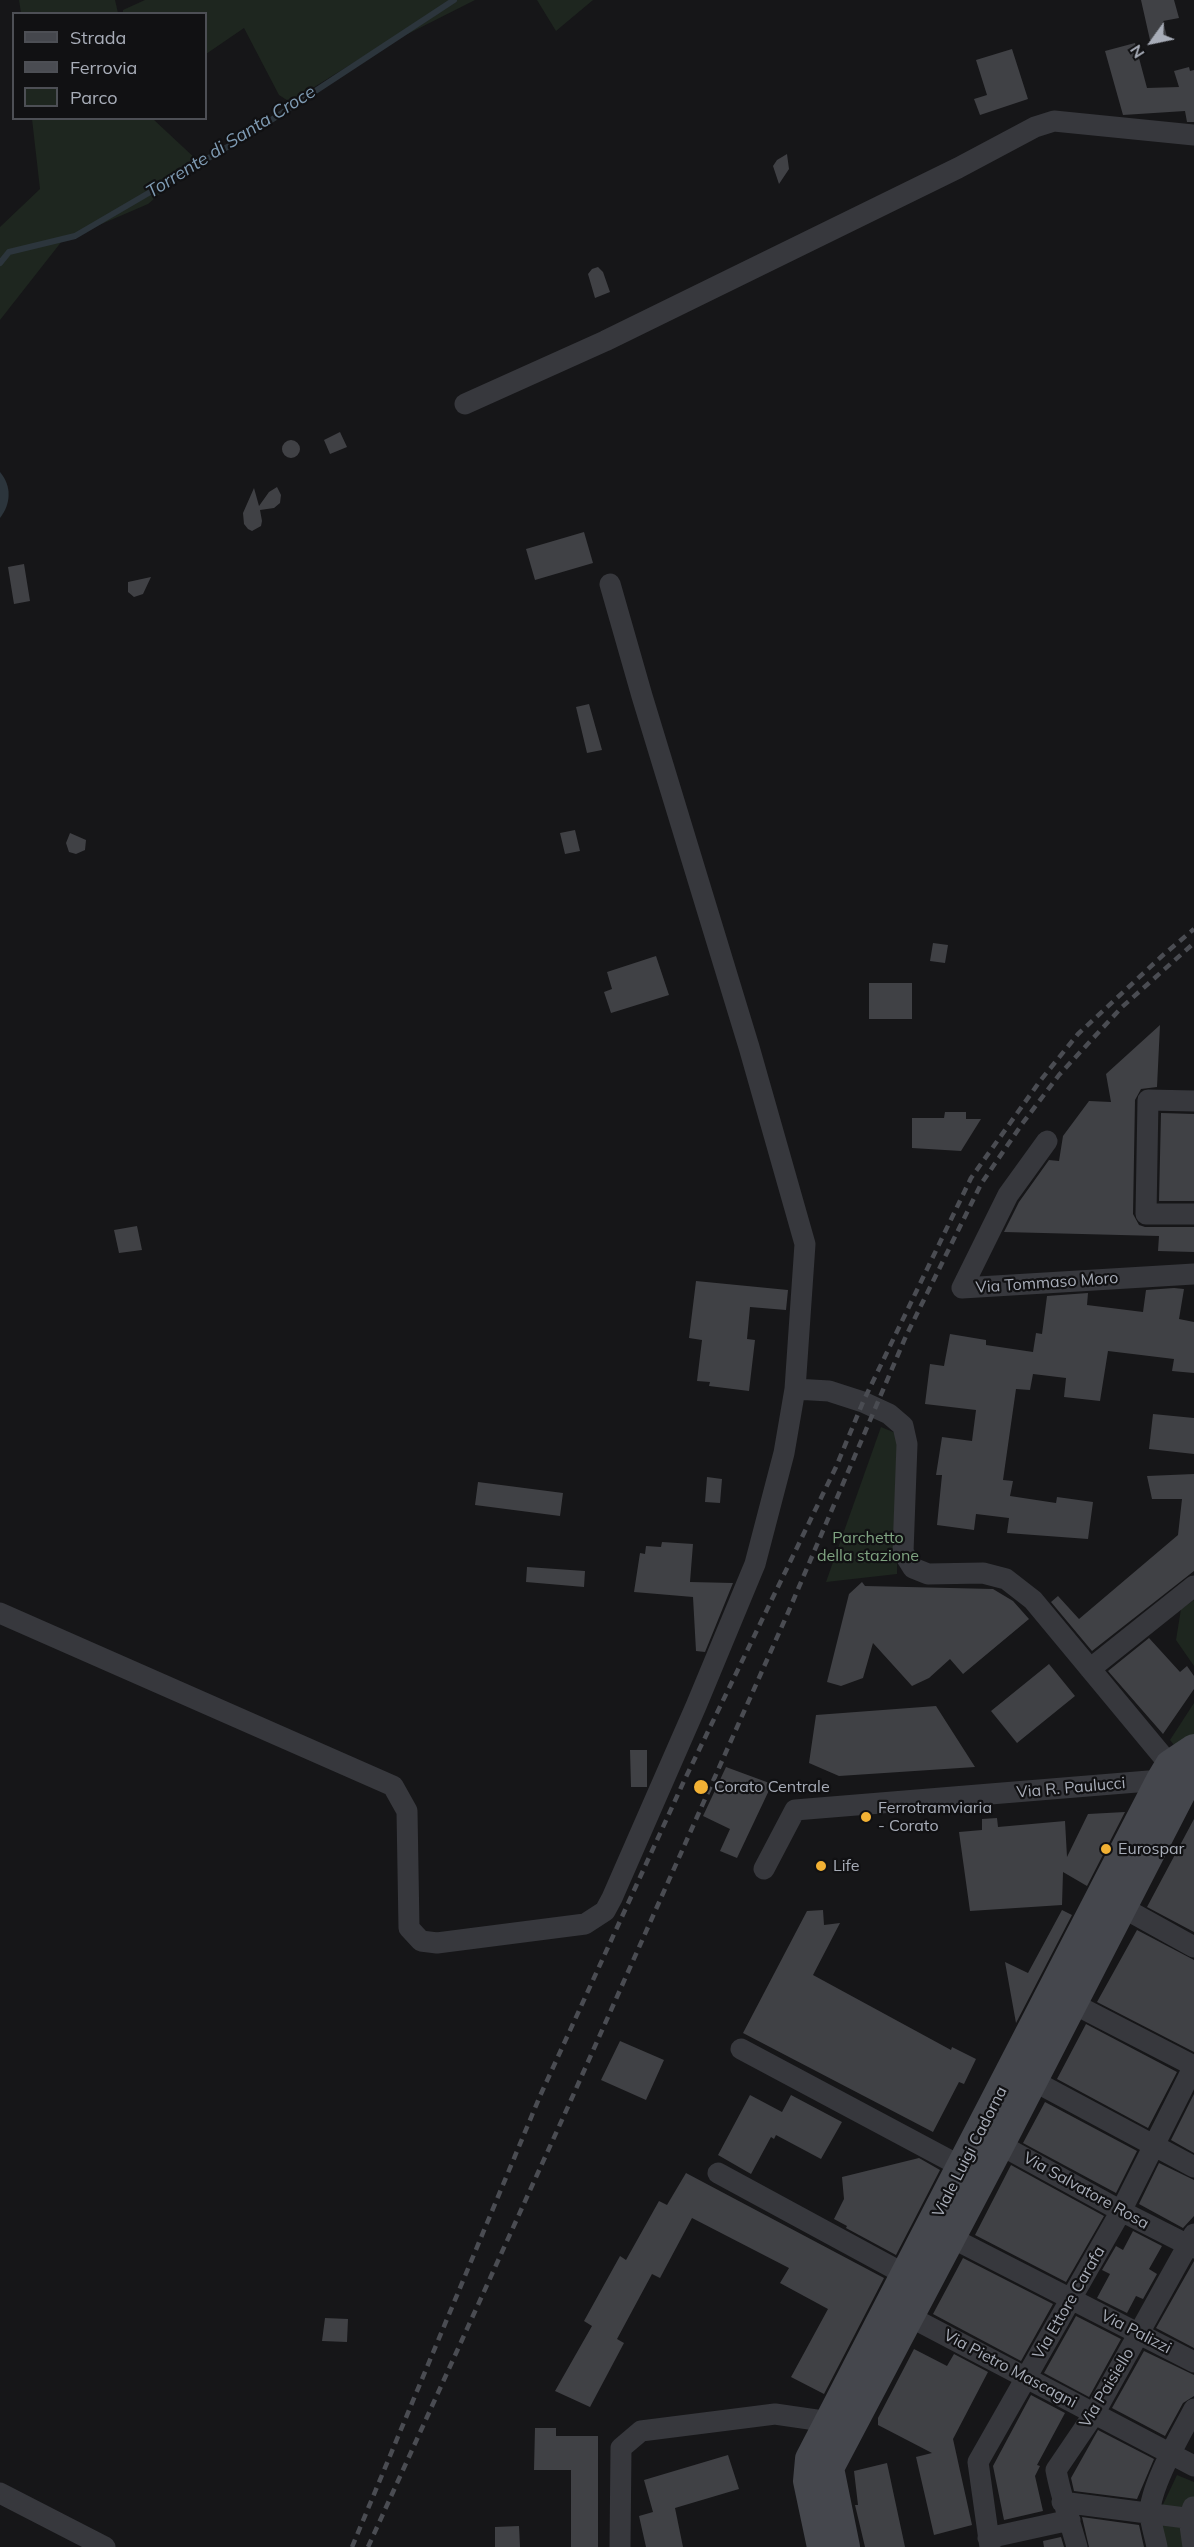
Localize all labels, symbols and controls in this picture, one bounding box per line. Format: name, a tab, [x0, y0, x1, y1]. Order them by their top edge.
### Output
legend	[12, 12, 207, 120]
north arrow	[1122, 12, 1182, 72]
text: Strada	[70, 26, 126, 49]
text: N	[1125, 41, 1149, 62]
text: Ferrovia	[70, 56, 137, 79]
water label: Torrente di Santa Croce	[142, 81, 320, 203]
text: Parco	[70, 86, 118, 109]
street label: Via Tommaso Moro	[975, 1268, 1119, 1298]
park label: Parchetto della stazione	[817, 1528, 919, 1566]
street label: Via R. Paulucci	[1016, 1774, 1126, 1802]
place label: Corato Centrale	[714, 1777, 830, 1797]
marker: Corato Centrale	[692, 1778, 710, 1796]
place label: Ferrotramviaria - Corato	[878, 1798, 992, 1836]
marker: Ferrotramviaria - Corato	[859, 1810, 873, 1824]
place label: Eurospar	[1118, 1839, 1184, 1859]
marker: Eurospar	[1099, 1842, 1113, 1856]
place label: Life	[833, 1856, 859, 1876]
marker: Life	[814, 1859, 828, 1873]
street label: Viale Luigi Cadorna	[929, 2083, 1011, 2221]
street label: Via Salvatore Rosa	[1020, 2148, 1152, 2234]
street label: Via Ettore Carafa	[1029, 2243, 1109, 2363]
street label: Via Palizzi	[1098, 2306, 1174, 2358]
street label: Via Pietro Mascagni	[940, 2326, 1080, 2412]
street label: Via Paisiello	[1076, 2345, 1138, 2431]

